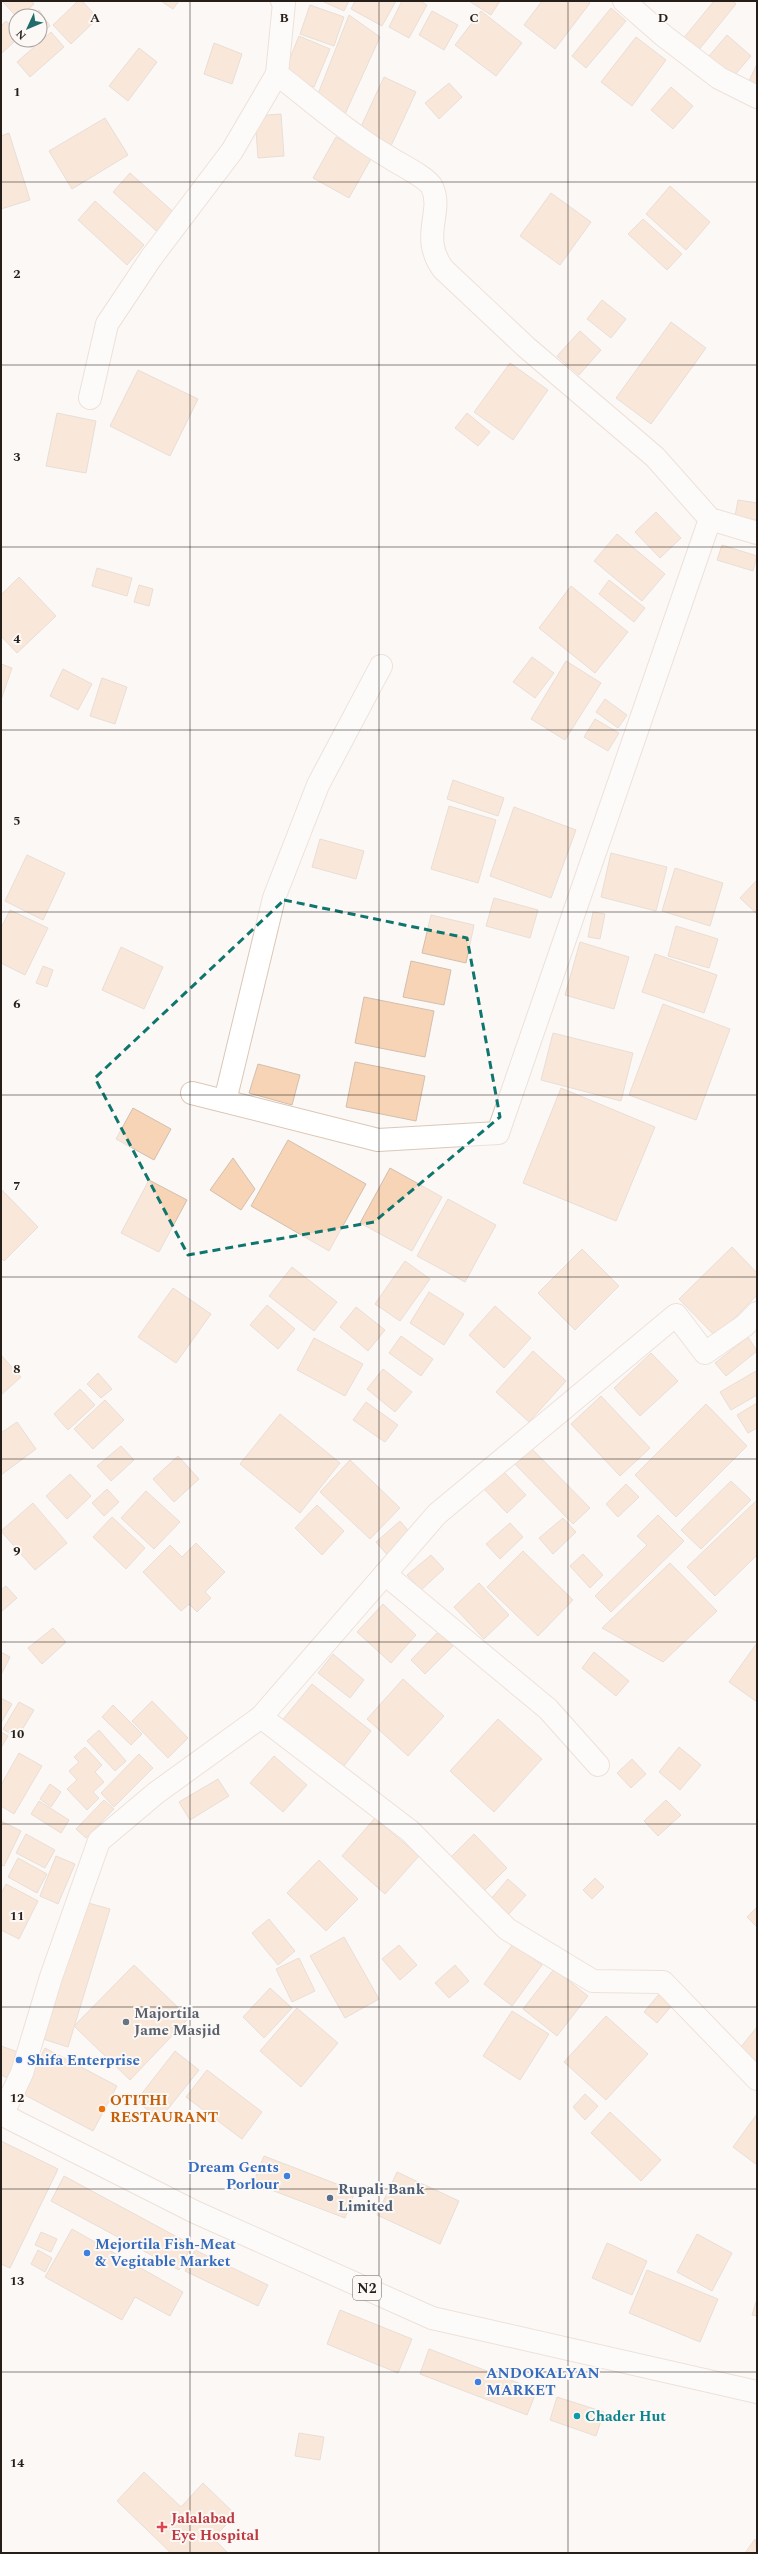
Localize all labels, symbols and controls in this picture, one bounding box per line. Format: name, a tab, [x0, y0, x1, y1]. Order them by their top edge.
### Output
north arrow	[8, 8, 48, 48]
text: A	[90, 8, 100, 28]
text: B	[279, 8, 289, 28]
text: C	[469, 8, 479, 28]
text: D	[658, 8, 668, 28]
text: N	[12, 25, 30, 44]
text: 1	[13, 82, 21, 102]
text: 2	[13, 264, 21, 284]
text: 3	[13, 447, 21, 467]
text: 4	[13, 629, 21, 649]
text: 5	[13, 811, 21, 831]
text: 6	[13, 994, 21, 1014]
text: 7	[13, 1176, 21, 1196]
text: 8	[13, 1359, 21, 1379]
text: 9	[13, 1541, 21, 1561]
text: 10	[10, 1724, 24, 1744]
text: 11	[10, 1906, 24, 1926]
place label: Majortila Jame Masjid	[134, 2002, 221, 2042]
marker: Majortila Jame Masjid	[121, 2017, 131, 2027]
place label: Shifa Enterprise	[27, 2049, 140, 2072]
marker: Shifa Enterprise	[14, 2055, 24, 2065]
text: 12	[10, 2088, 24, 2108]
place label: OTITHI RESTAURANT	[110, 2089, 218, 2129]
marker: OTITHI RESTAURANT	[97, 2104, 107, 2114]
place label: Dream Gents Porlour	[188, 2156, 280, 2196]
marker: Dream Gents Porlour	[282, 2171, 292, 2181]
place label: Rupali Bank Limited	[338, 2178, 425, 2218]
marker: Rupali Bank Limited	[325, 2193, 335, 2203]
place label: Mejortila Fish-Meat & Vegitable Market	[95, 2233, 236, 2273]
marker: Mejortila Fish-Meat & Vegitable Market	[82, 2248, 92, 2258]
text: 13	[10, 2271, 24, 2291]
road number: N2	[353, 2276, 381, 2300]
place label: ANDOKALYAN MARKET	[486, 2362, 600, 2402]
marker: ANDOKALYAN MARKET	[473, 2377, 483, 2387]
place label: Chader Hut	[585, 2405, 666, 2428]
marker: Chader Hut	[572, 2411, 582, 2421]
text: 14	[10, 2453, 25, 2473]
place label: Jalalabad Eye Hospital	[171, 2507, 259, 2547]
marker: Jalalabad Eye Hospital	[156, 2521, 168, 2533]

